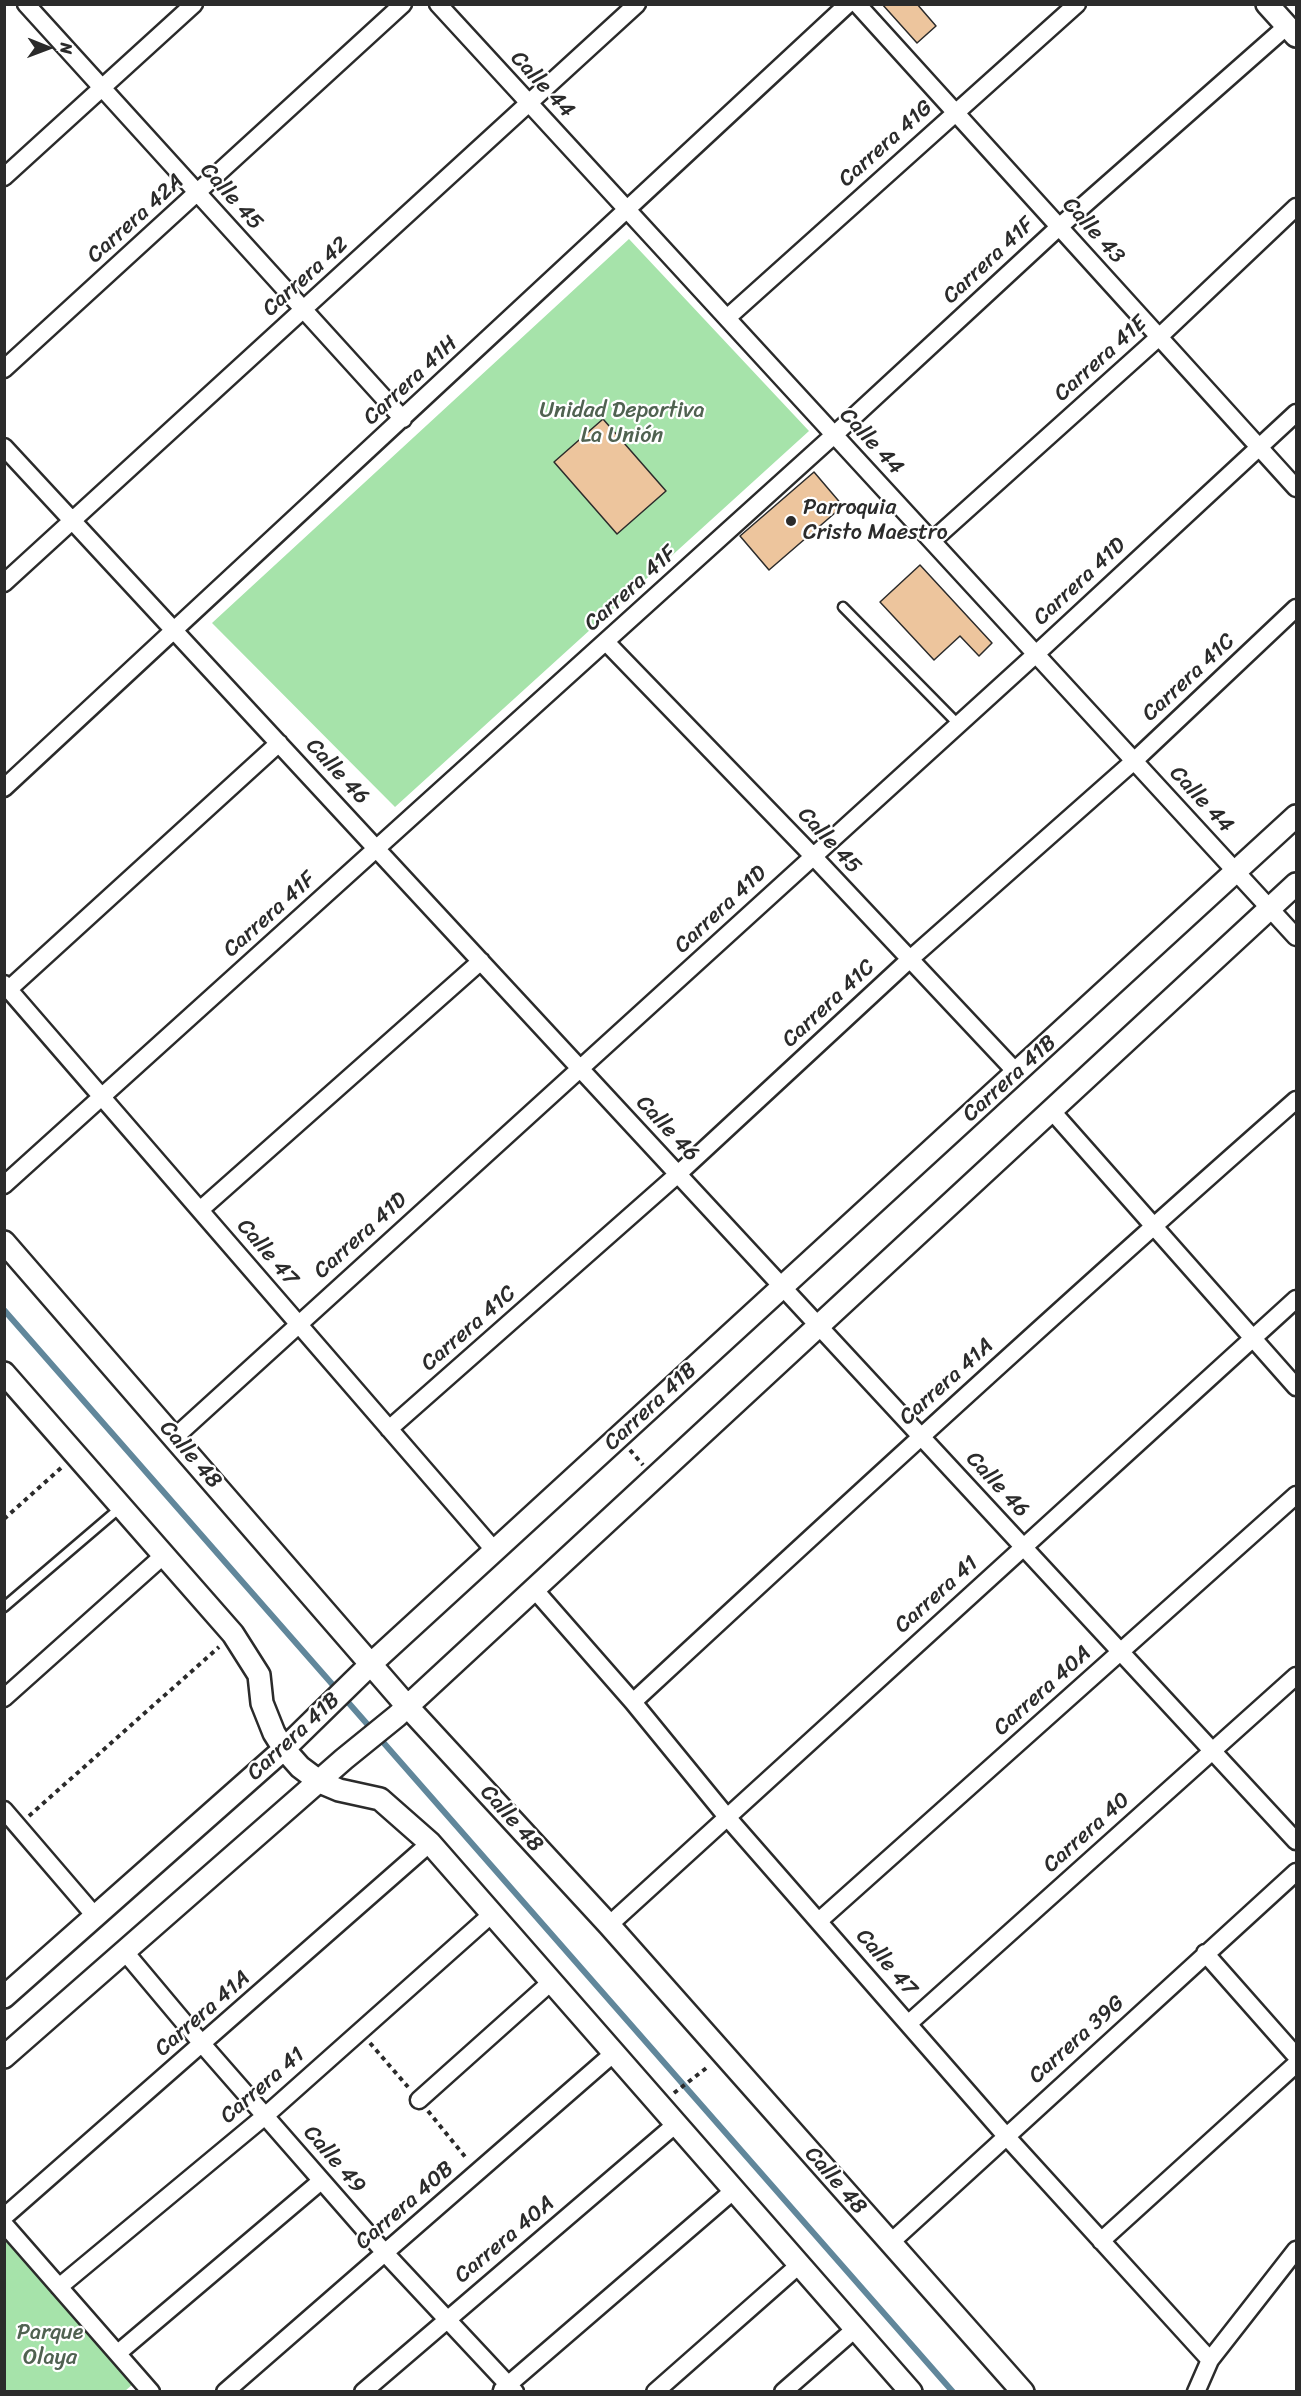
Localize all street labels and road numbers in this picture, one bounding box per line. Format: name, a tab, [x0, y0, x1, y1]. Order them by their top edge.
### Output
street label: Calle 44	[504, 46, 580, 124]
street label: Carrera 41G	[834, 95, 938, 193]
street label: Calle 45	[194, 158, 268, 236]
street label: Carrera 42A	[82, 169, 190, 269]
street label: Calle 43	[1056, 192, 1130, 270]
street label: Carrera 41F	[938, 212, 1040, 310]
street label: Carrera 42	[258, 232, 354, 322]
street label: Carrera 41E	[1049, 311, 1153, 407]
street label: Carrera 41H	[359, 331, 463, 431]
street label: Calle 44	[833, 403, 909, 481]
street label: Carrera 41D	[1028, 533, 1132, 631]
street label: Carrera 41F	[579, 541, 683, 637]
street label: Carrera 41C	[1137, 629, 1241, 727]
street label: Calle 46	[300, 734, 374, 810]
street label: Calle 44	[1163, 761, 1239, 839]
street label: Calle 45	[792, 802, 866, 880]
street label: Carrera 41D	[669, 861, 773, 959]
street label: Carrera 41F	[218, 867, 322, 963]
street label: Carrera 41C	[777, 955, 881, 1053]
street label: Carrera 41B	[958, 1030, 1062, 1128]
street label: Calle 46	[630, 1091, 704, 1167]
street label: Carrera 41D	[309, 1187, 413, 1285]
street label: Calle 47	[231, 1214, 303, 1292]
street label: Carrera 41C	[416, 1281, 522, 1377]
street label: Carrera 41A	[894, 1333, 1000, 1431]
street label: Carrera 41B	[599, 1357, 703, 1457]
street label: Calle 48	[153, 1416, 227, 1494]
street label: Calle 46	[960, 1447, 1034, 1523]
street label: Carrera 41	[890, 1551, 984, 1639]
street label: Carrera 40A	[989, 1640, 1097, 1742]
street label: Carrera 41B	[242, 1687, 346, 1787]
street label: Calle 48	[474, 1780, 548, 1858]
street label: Carrera 40	[1038, 1787, 1136, 1879]
street label: Calle 47	[850, 1924, 922, 2002]
street label: Carrera 41A	[150, 1965, 256, 2063]
street label: Carrera 39G	[1024, 1990, 1130, 2090]
street label: Carrera 41	[215, 2042, 311, 2130]
street label: Calle 49	[297, 2121, 371, 2199]
street label: Calle 48	[798, 2142, 872, 2220]
street label: Carrera 40B	[351, 2156, 459, 2256]
street label: Carrera 40A	[450, 2191, 560, 2289]

